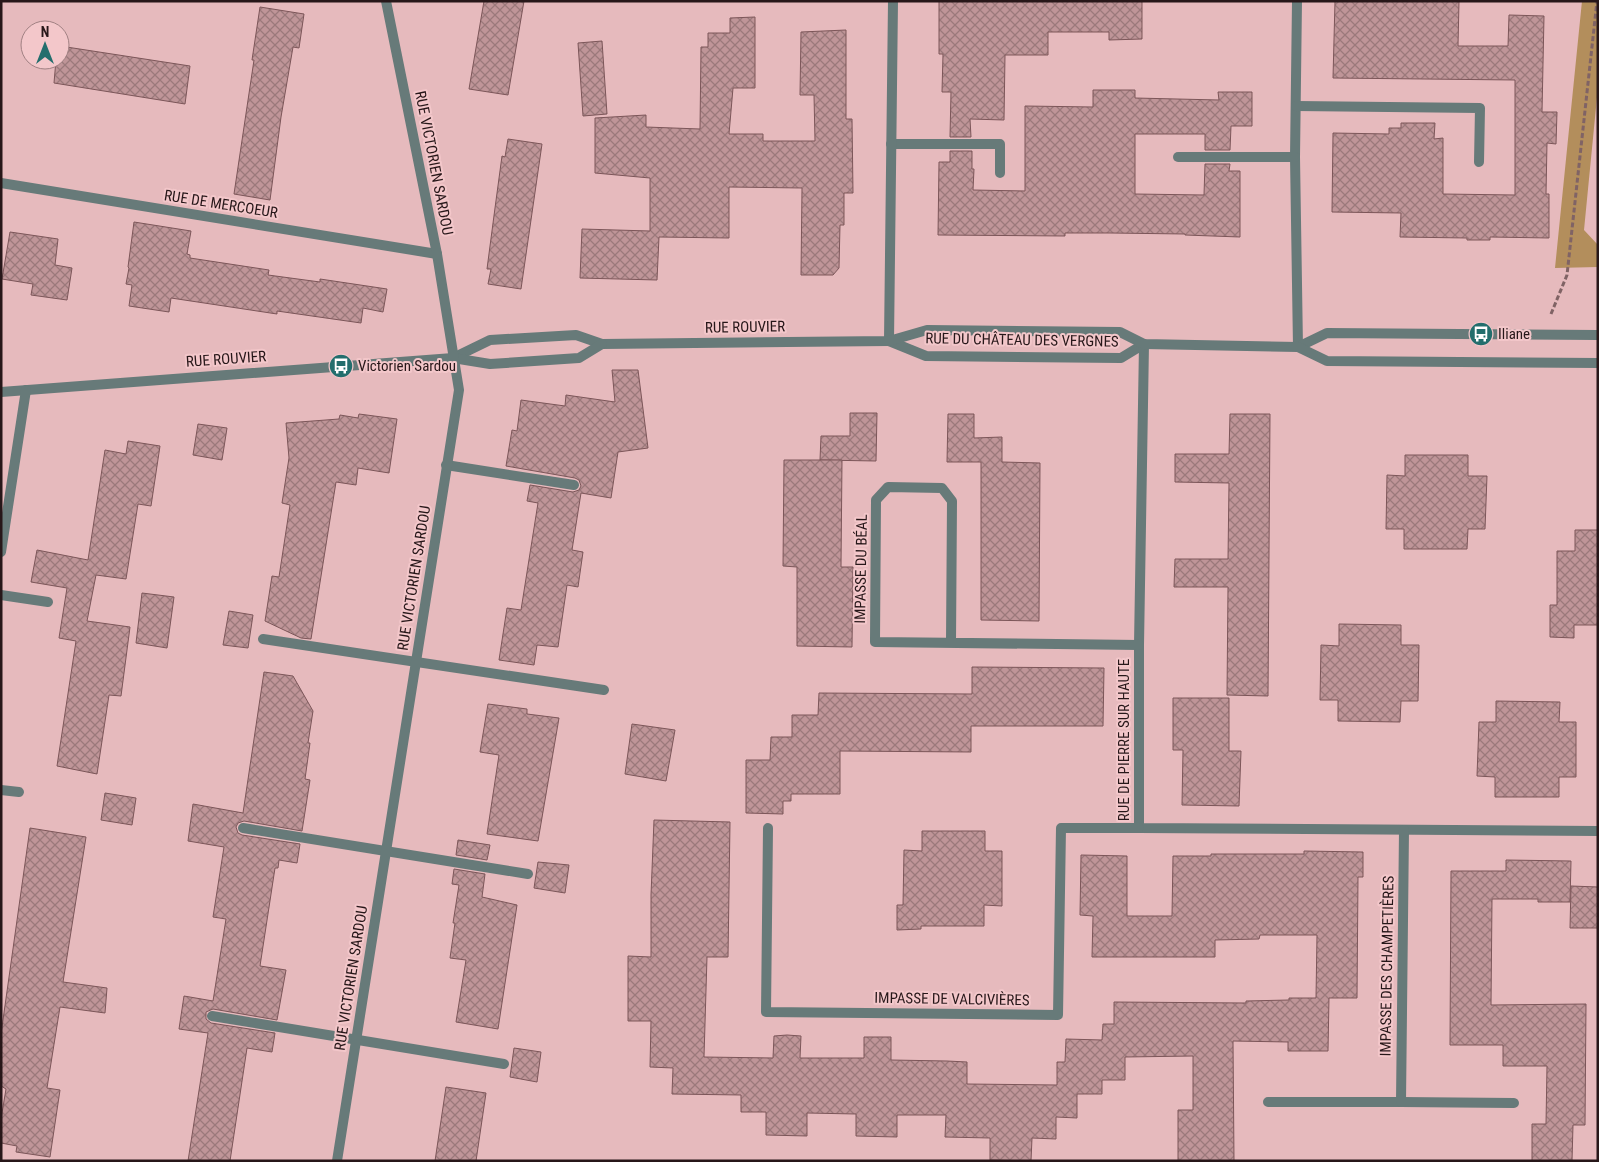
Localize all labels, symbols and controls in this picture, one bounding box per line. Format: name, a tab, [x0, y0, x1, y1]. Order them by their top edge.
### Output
north arrow	[20, 20, 70, 70]
text: N	[41, 24, 49, 40]
street label: RUE VICTORIEN SARDOU	[411, 89, 457, 237]
street label: RUE DE MERCOEUR	[163, 186, 279, 222]
street label: RUE ROUVIER	[705, 317, 785, 337]
bus stop icon: Iliane	[1468, 321, 1494, 347]
place label: Iliane	[1498, 325, 1530, 343]
street label: RUE DU CHÂTEAU DES VERGNES	[925, 329, 1119, 351]
street label: RUE ROUVIER	[185, 347, 267, 371]
bus stop icon: Victorien Sardou	[328, 353, 354, 379]
place label: Victorien Sardou	[358, 357, 456, 375]
street label: RUE VICTORIEN SARDOU	[394, 504, 434, 652]
street label: IMPASSE DU BÉAL	[851, 514, 871, 624]
street label: RUE DE PIERRE SUR HAUTE	[1115, 659, 1133, 821]
street label: IMPASSE DES CHAMPETIÈRES	[1376, 875, 1398, 1057]
street label: RUE VICTORIEN SARDOU	[331, 904, 371, 1052]
street label: IMPASSE DE VALCIVIÈRES	[874, 989, 1030, 1009]

